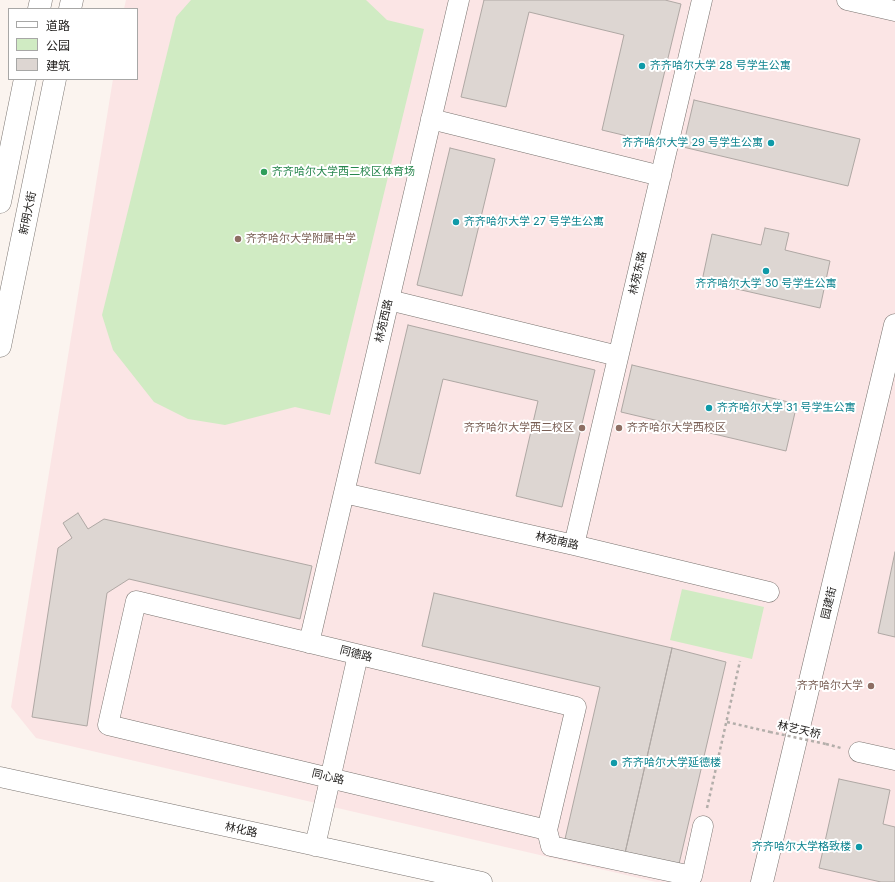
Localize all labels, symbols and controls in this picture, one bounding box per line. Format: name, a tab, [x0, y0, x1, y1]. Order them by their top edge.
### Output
legend	[8, 8, 138, 80]
text: 道路	[46, 18, 70, 33]
text: 公园	[46, 38, 70, 53]
text: 建筑	[46, 58, 70, 73]
place label: 齐齐哈尔大学 28 号学生公寓	[650, 59, 791, 73]
marker: 齐齐哈尔大学 28 号学生公寓	[637, 61, 647, 71]
place label: 齐齐哈尔大学 29 号学生公寓	[622, 136, 763, 150]
marker: 齐齐哈尔大学 29 号学生公寓	[766, 138, 776, 148]
place label: 齐齐哈尔大学西二校区体育场	[272, 165, 415, 179]
marker: 齐齐哈尔大学西二校区体育场	[259, 167, 269, 177]
street label: 新明大街	[17, 190, 39, 236]
place label: 齐齐哈尔大学 27 号学生公寓	[464, 215, 604, 229]
marker: 齐齐哈尔大学 27 号学生公寓	[451, 217, 461, 227]
place label: 齐齐哈尔大学附属中学	[246, 232, 356, 246]
marker: 齐齐哈尔大学附属中学	[233, 234, 243, 244]
street label: 林苑东路	[627, 250, 649, 296]
marker: 齐齐哈尔大学 30 号学生公寓	[761, 266, 771, 276]
place label: 齐齐哈尔大学 30 号学生公寓	[696, 277, 836, 291]
street label: 林苑西路	[373, 298, 395, 344]
place label: 齐齐哈尔大学 31 号学生公寓	[717, 401, 855, 415]
marker: 齐齐哈尔大学 31 号学生公寓	[704, 403, 714, 413]
place label: 齐齐哈尔大学西二校区	[464, 421, 574, 435]
place label: 齐齐哈尔大学西校区	[627, 421, 726, 435]
marker: 齐齐哈尔大学西二校区	[577, 423, 587, 433]
marker: 齐齐哈尔大学西校区	[614, 423, 624, 433]
street label: 林苑南路	[534, 530, 580, 552]
street label: 园建街	[819, 585, 839, 621]
street label: 同德路	[338, 644, 374, 664]
place label: 齐齐哈尔大学	[797, 679, 863, 693]
marker: 齐齐哈尔大学	[866, 681, 876, 691]
street label: 林艺天桥	[776, 719, 822, 741]
place label: 齐齐哈尔大学延德楼	[622, 756, 721, 770]
marker: 齐齐哈尔大学延德楼	[609, 758, 619, 768]
street label: 同心路	[310, 767, 346, 787]
street label: 林化路	[223, 820, 259, 840]
place label: 齐齐哈尔大学格致楼	[752, 840, 851, 854]
marker: 齐齐哈尔大学格致楼	[854, 842, 864, 852]

